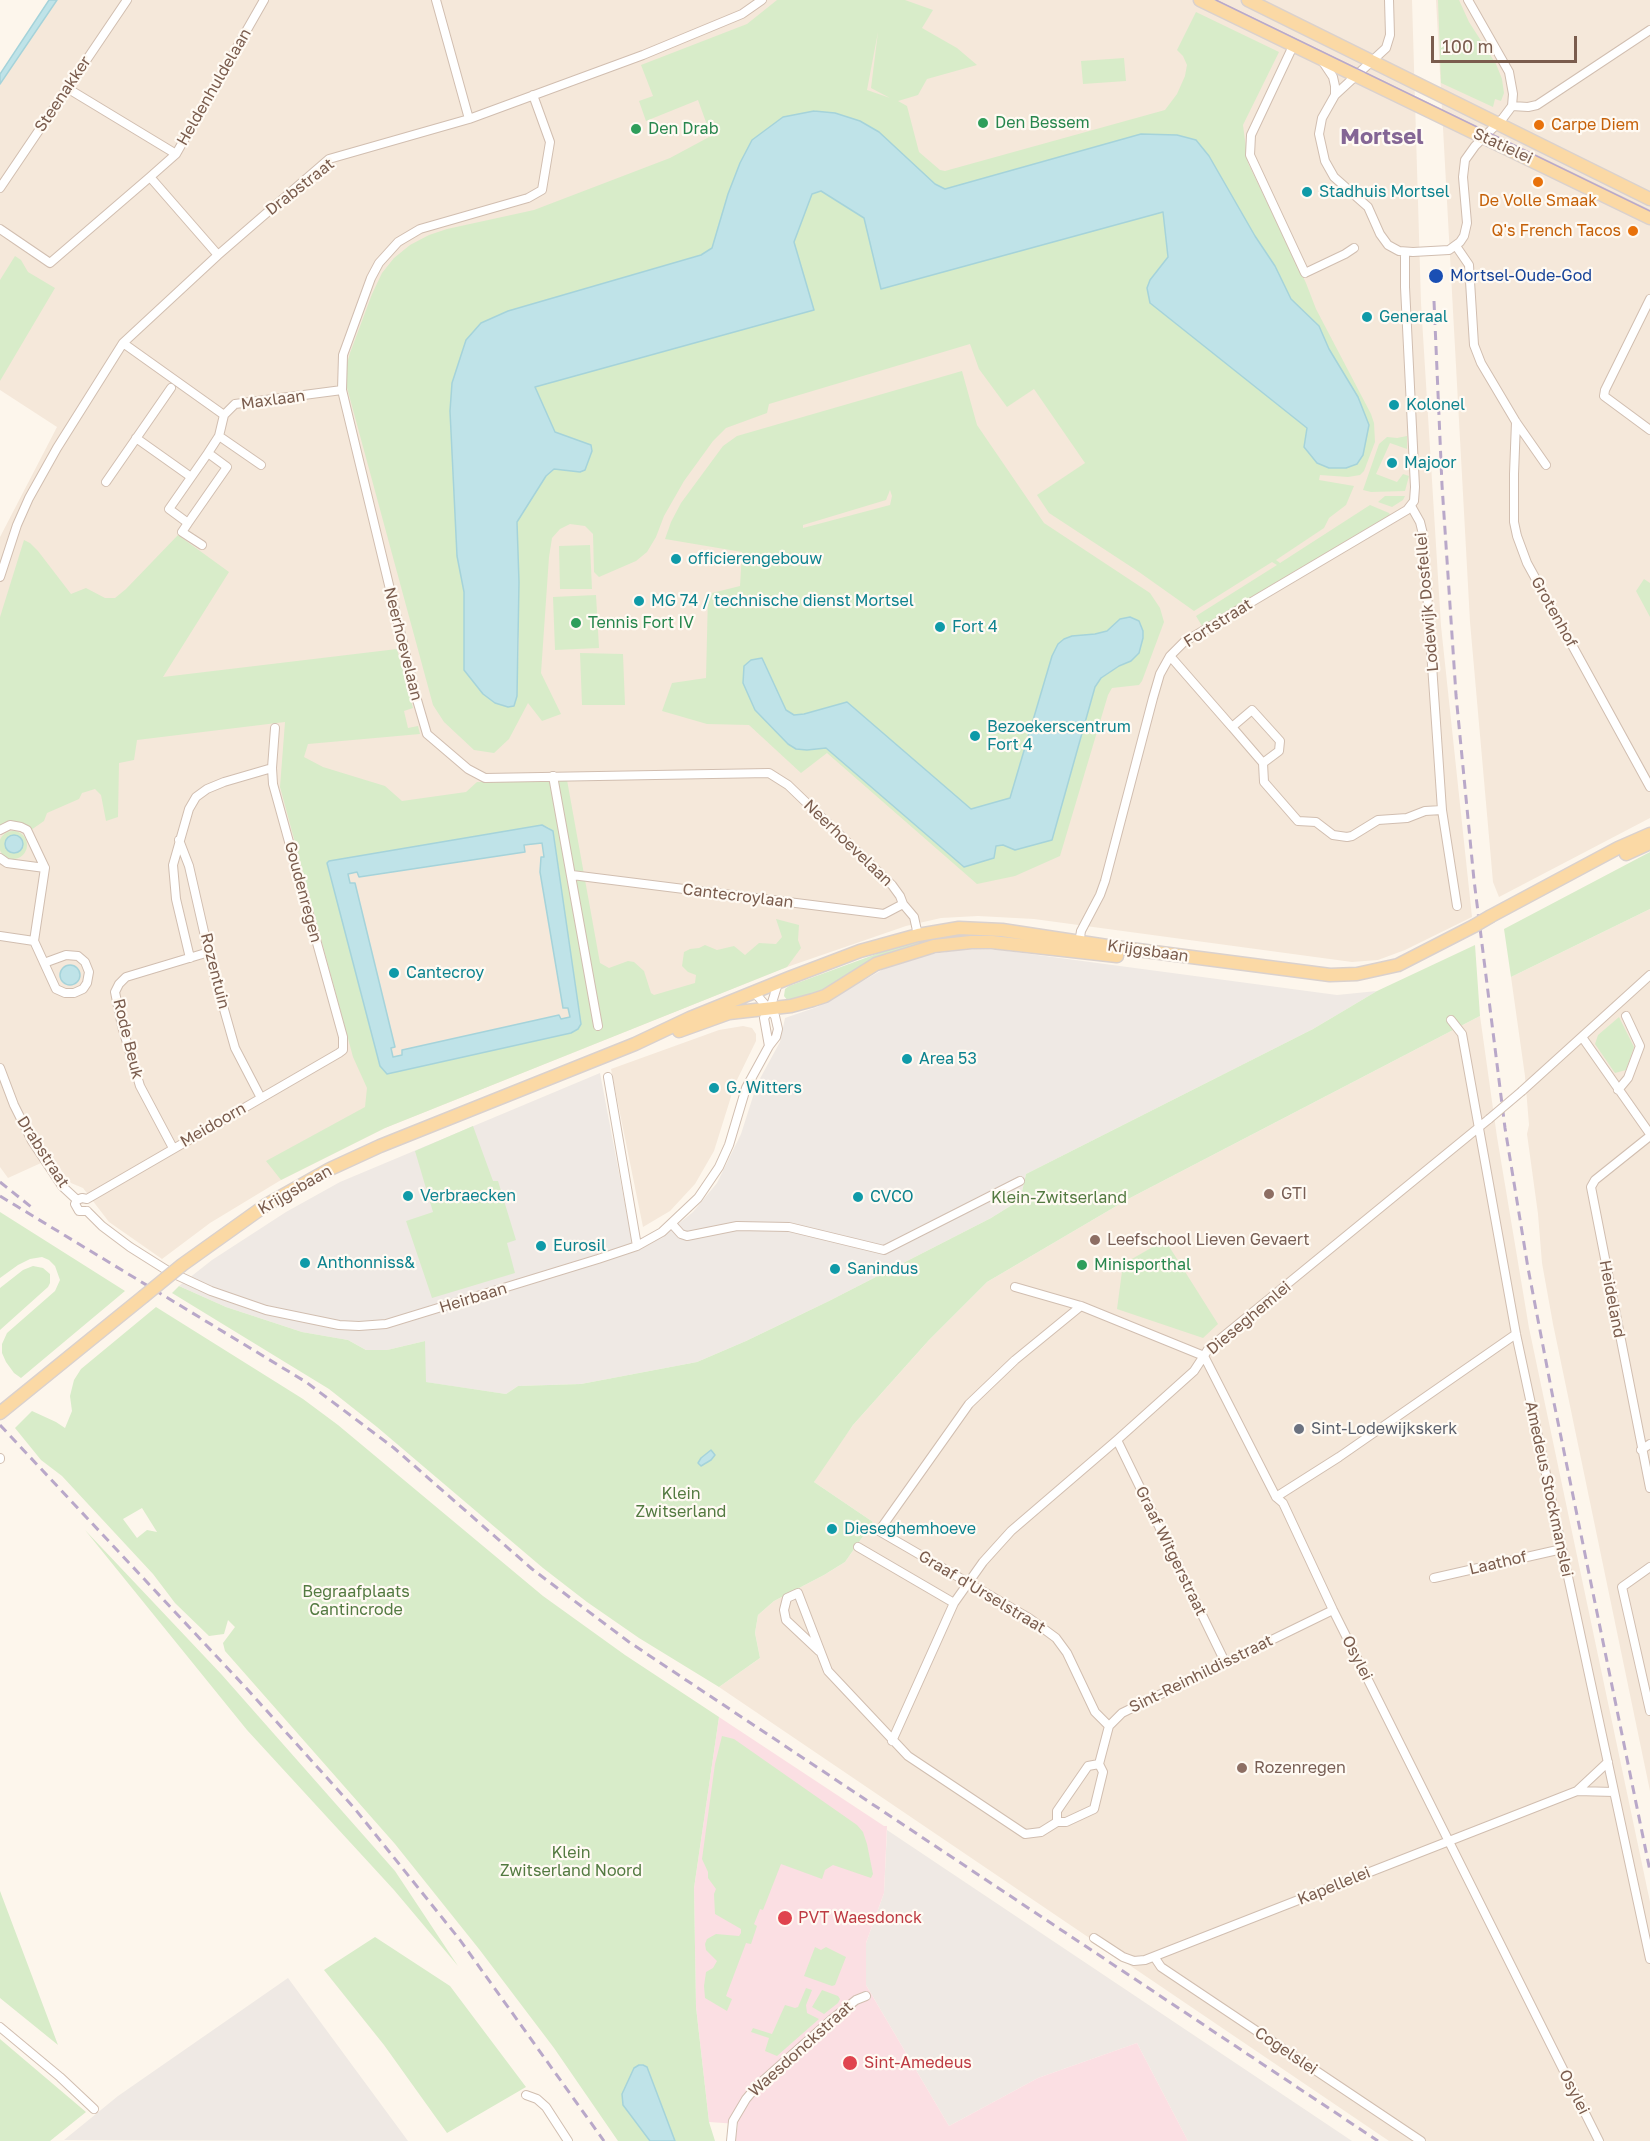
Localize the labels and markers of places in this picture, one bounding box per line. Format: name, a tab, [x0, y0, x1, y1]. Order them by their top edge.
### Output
place label: Den Bessem	[995, 113, 1090, 133]
place label: Carpe Diem	[1551, 115, 1639, 135]
marker: Den Bessem	[976, 116, 990, 130]
marker: Carpe Diem	[1532, 118, 1546, 132]
place label: Den Drab	[648, 119, 718, 139]
marker: Den Drab	[629, 122, 643, 136]
marker: De Volle Smaak	[1531, 175, 1545, 189]
place label: Stadhuis Mortsel	[1319, 182, 1450, 202]
marker: Stadhuis Mortsel	[1300, 185, 1314, 199]
place label: De Volle Smaak	[1479, 191, 1597, 211]
place label: Q's French Tacos	[1492, 221, 1621, 241]
marker: Q's French Tacos	[1626, 224, 1640, 238]
place label: Mortsel-Oude-God	[1450, 266, 1592, 286]
marker: Mortsel-Oude-God	[1427, 267, 1445, 285]
place label: Generaal	[1379, 307, 1448, 327]
marker: Generaal	[1360, 310, 1374, 324]
place label: Kolonel	[1406, 395, 1465, 415]
marker: Kolonel	[1387, 398, 1401, 412]
place label: Majoor	[1404, 453, 1457, 473]
marker: Majoor	[1385, 456, 1399, 470]
place label: officierengebouw	[688, 549, 822, 569]
marker: officierengebouw	[669, 552, 683, 566]
place label: MG 74 / technische dienst Mortsel	[651, 591, 914, 611]
marker: MG 74 / technische dienst Mortsel	[632, 594, 646, 608]
place label: Tennis Fort IV	[588, 613, 694, 633]
marker: Tennis Fort IV	[569, 616, 583, 630]
place label: Fort 4	[952, 617, 998, 637]
marker: Fort 4	[933, 620, 947, 634]
place label: Bezoekerscentrum Fort 4	[987, 717, 1131, 755]
marker: Bezoekerscentrum Fort 4	[968, 729, 982, 743]
place label: Cantecroy	[406, 963, 484, 983]
marker: Cantecroy	[387, 966, 401, 980]
place label: Area 53	[919, 1049, 977, 1069]
marker: Area 53	[900, 1052, 914, 1066]
place label: G. Witters	[726, 1078, 802, 1098]
marker: G. Witters	[707, 1081, 721, 1095]
place label: GTI	[1281, 1184, 1307, 1204]
place label: Verbraecken	[420, 1186, 516, 1206]
place label: CVCO	[870, 1187, 914, 1207]
marker: GTI	[1262, 1187, 1276, 1201]
marker: Verbraecken	[401, 1189, 415, 1203]
marker: CVCO	[851, 1190, 865, 1204]
place label: Leefschool Lieven Gevaert	[1107, 1230, 1310, 1250]
marker: Leefschool Lieven Gevaert	[1088, 1233, 1102, 1247]
place label: Eurosil	[553, 1236, 606, 1256]
marker: Eurosil	[534, 1239, 548, 1253]
place label: Anthonniss&	[317, 1253, 415, 1273]
place label: Minisporthal	[1094, 1255, 1191, 1275]
marker: Anthonniss&	[298, 1256, 312, 1270]
marker: Minisporthal	[1075, 1258, 1089, 1272]
place label: Sanindus	[847, 1259, 918, 1279]
marker: Sanindus	[828, 1262, 842, 1276]
place label: Sint-Lodewijkskerk	[1311, 1419, 1457, 1439]
marker: Sint-Lodewijkskerk	[1292, 1422, 1306, 1436]
place label: Dieseghemhoeve	[844, 1519, 976, 1539]
marker: Dieseghemhoeve	[825, 1522, 839, 1536]
place label: Rozenregen	[1254, 1758, 1346, 1778]
marker: Rozenregen	[1235, 1761, 1249, 1775]
place label: PVT Waesdonck	[798, 1908, 922, 1928]
marker: PVT Waesdonck	[776, 1909, 794, 1927]
place label: Sint-Amedeus	[864, 2053, 972, 2073]
marker: Sint-Amedeus	[841, 2054, 859, 2072]

